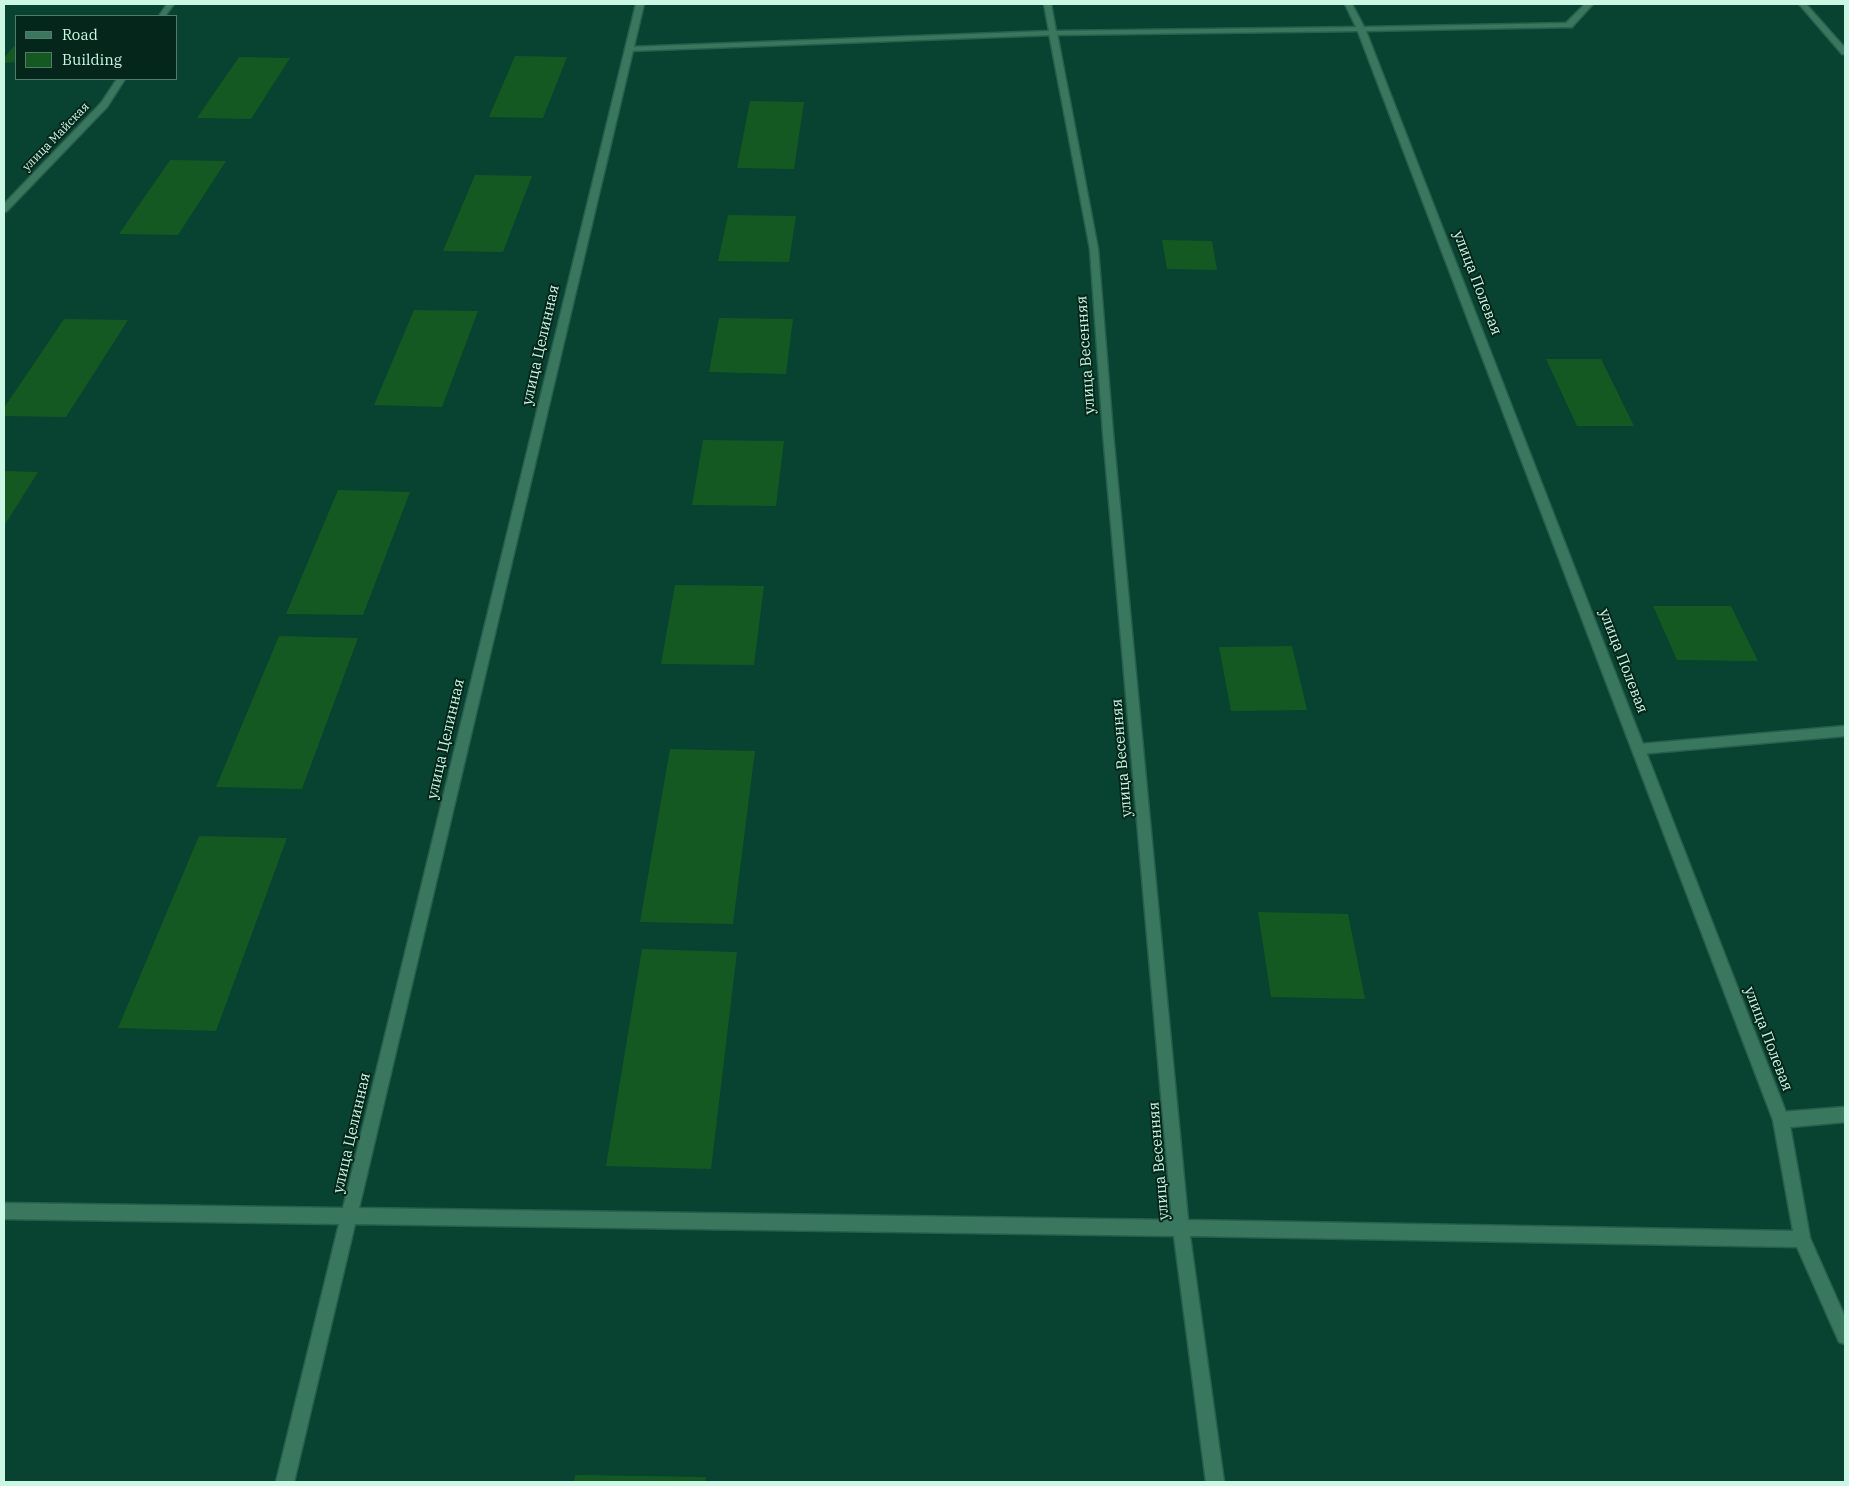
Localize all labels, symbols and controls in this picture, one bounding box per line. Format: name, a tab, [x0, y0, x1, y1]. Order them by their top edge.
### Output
legend	[15, 15, 178, 80]
text: Road	[62, 25, 98, 44]
text: Building	[62, 50, 122, 69]
street label: улица Майская	[20, 100, 92, 174]
street label: улица Полевая	[1449, 228, 1505, 338]
street label: улица Целинная	[518, 283, 564, 407]
street label: улица Весенняя	[1073, 295, 1099, 415]
street label: улица Полевая	[1595, 606, 1651, 716]
street label: улица Целинная	[423, 677, 469, 801]
street label: улица Весенняя	[1108, 698, 1136, 818]
street label: улица Полевая	[1740, 984, 1796, 1094]
street label: улица Целинная	[329, 1071, 375, 1195]
street label: улица Весенняя	[1145, 1101, 1173, 1221]

